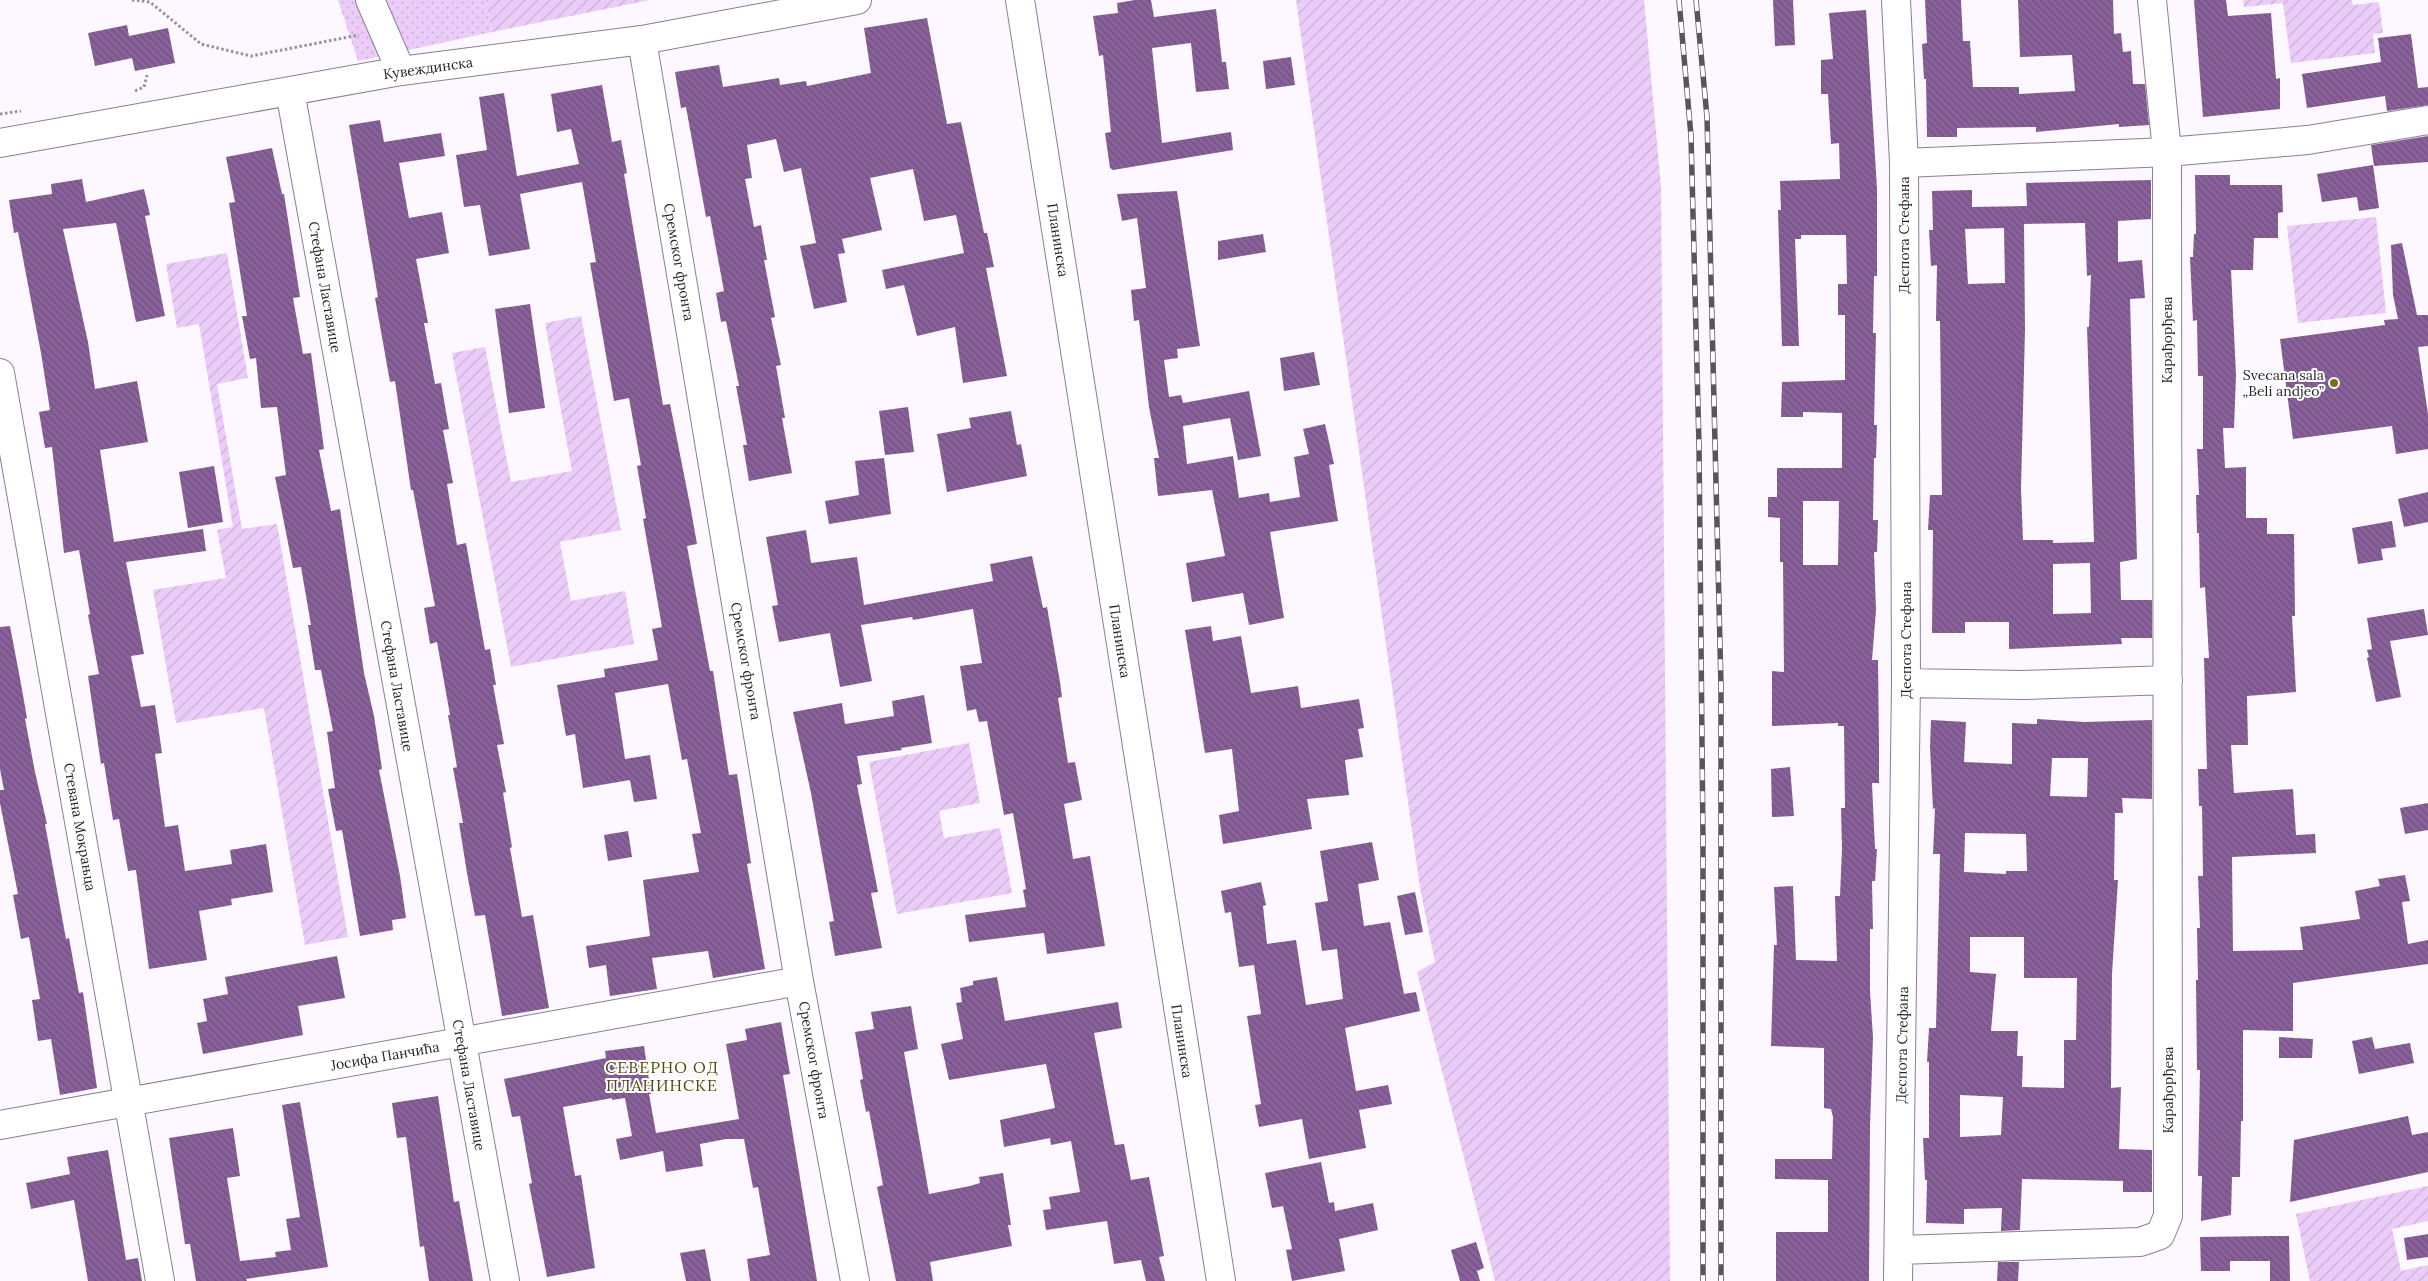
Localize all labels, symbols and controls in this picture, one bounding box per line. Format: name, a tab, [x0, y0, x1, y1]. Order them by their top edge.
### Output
street label: Кувеждинска	[382, 53, 474, 83]
street label: Деспота Стефана	[1895, 176, 1913, 294]
street label: Сремског фронта	[660, 202, 698, 322]
street label: Планинска	[1043, 202, 1073, 278]
street label: Стефана Ластавице	[305, 220, 345, 354]
street label: Карађорђева	[2158, 296, 2176, 384]
place label: Svecana sala „Beli andjeo”	[2242, 366, 2324, 400]
marker: Svecana sala „Beli andjeo”	[2328, 377, 2340, 389]
street label: Деспота Стефана	[1897, 581, 1915, 699]
street label: Сремског фронта	[727, 601, 765, 721]
street label: Планинска	[1105, 603, 1135, 679]
street label: Стефана Ластавице	[377, 619, 417, 753]
street label: Стевана Мокрањца	[60, 762, 100, 892]
street label: Деспота Стефана	[1892, 986, 1912, 1104]
street label: Сремског фронта	[795, 1000, 833, 1120]
street label: Планинска	[1167, 1003, 1197, 1079]
street label: Стефана Ластавице	[449, 1018, 489, 1152]
street label: Јосифа Панчића	[328, 1038, 441, 1075]
street label: Карађорђева	[2159, 1046, 2177, 1134]
district label: СЕВЕРНО ОД ПЛАНИНСКЕ	[605, 1057, 719, 1095]

